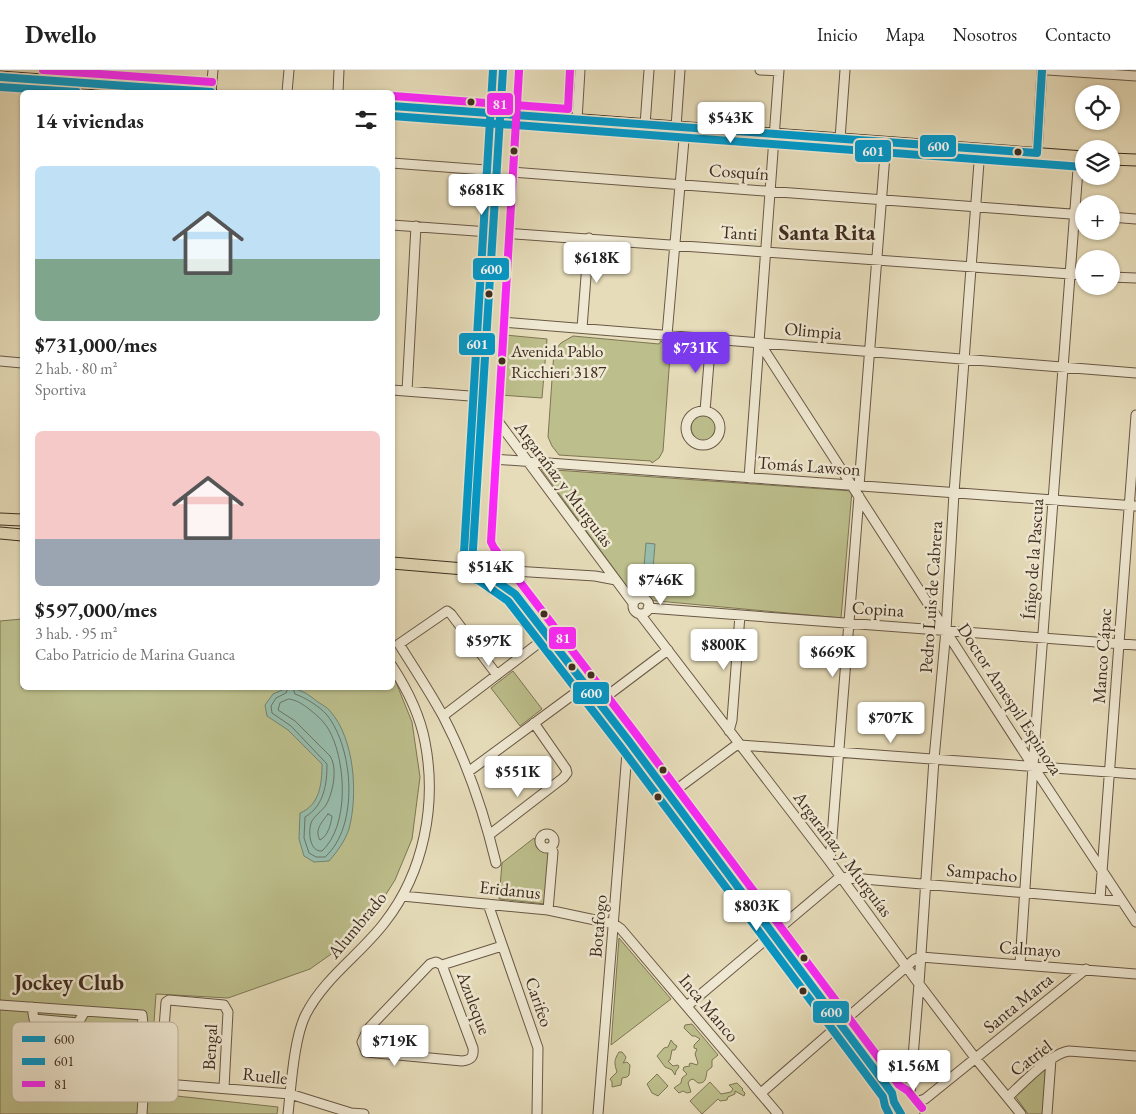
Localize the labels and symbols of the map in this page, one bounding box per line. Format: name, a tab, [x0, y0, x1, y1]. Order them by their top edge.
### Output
line badge: 81	[486, 92, 514, 116]
text: 81	[493, 95, 507, 113]
unlabelled marker	[466, 97, 476, 107]
pin: $543K	[696, 102, 766, 144]
line badge: 600	[919, 134, 957, 158]
text: 600	[927, 137, 950, 155]
line badge: 601	[854, 139, 892, 163]
text: 601	[862, 142, 884, 160]
unlabelled marker	[509, 146, 519, 156]
unlabelled marker	[1013, 147, 1023, 157]
street label: Cosquín	[708, 158, 770, 185]
pin: $681K	[447, 174, 517, 216]
district label: Santa Rita	[779, 218, 876, 247]
street label: Tanti	[720, 220, 759, 245]
pin: $618K	[562, 242, 632, 284]
line badge: 600	[472, 257, 510, 281]
text: 600	[480, 260, 503, 278]
unlabelled marker	[484, 289, 494, 299]
street label: Olimpia	[783, 317, 843, 345]
line badge: 601	[458, 332, 496, 356]
pin: $731K	[661, 332, 731, 374]
text: 601	[466, 335, 488, 353]
place label: Avenida Pablo Ricchieri 3187	[510, 340, 607, 383]
marker: Avenida Pablo Ricchieri 3187	[497, 356, 507, 366]
street label: Argarañaz y Murguías	[509, 416, 619, 551]
street label: Tomás Lawson	[757, 450, 862, 481]
street label: Íñigo de la Pascua	[1017, 497, 1048, 620]
street label: Pedro Luis de Cabrera	[914, 519, 947, 674]
pin: $514K	[456, 550, 526, 593]
pin: $746K	[626, 564, 696, 606]
street label: Copina	[851, 595, 906, 622]
street label: Manco Cápac	[1087, 608, 1116, 704]
unlabelled marker	[539, 609, 549, 619]
street label: Doctor Amespil Espinoza	[953, 618, 1069, 780]
pin: $597K	[454, 624, 524, 667]
line badge: 81	[548, 626, 577, 650]
pin: $800K	[689, 628, 759, 671]
text: 81	[556, 629, 570, 647]
pin: $669K	[798, 636, 868, 678]
unlabelled marker	[567, 662, 577, 672]
unlabelled marker	[586, 670, 596, 680]
line badge: 600	[572, 681, 610, 705]
text: 600	[580, 684, 603, 702]
pin: $707K	[856, 702, 926, 744]
pin: $551K	[483, 756, 553, 798]
unlabelled marker	[658, 765, 668, 775]
street label: Argarañaz y Murguías	[788, 786, 898, 921]
unlabelled marker	[653, 792, 663, 802]
street label: Sampacho	[946, 858, 1019, 887]
street label: Eridanus	[478, 875, 542, 904]
street label: Alumbrado	[321, 886, 391, 964]
pin: $803K	[722, 890, 792, 932]
street label: Botafogo	[583, 893, 612, 958]
street label: Calmayo	[998, 935, 1062, 962]
unlabelled marker	[799, 953, 809, 963]
street label: Azuleque	[452, 967, 497, 1037]
street label: Santa Marta	[978, 967, 1058, 1038]
district label: Jockey Club	[12, 968, 124, 997]
street label: Inca Manco	[674, 969, 745, 1046]
street label: Carifeo	[520, 974, 559, 1030]
unlabelled marker	[798, 986, 808, 996]
line badge: 600	[812, 1000, 850, 1024]
text: 600	[820, 1003, 843, 1021]
legend	[12, 1022, 178, 1102]
street label: Bengal	[197, 1023, 222, 1071]
pin: $719K	[360, 1024, 430, 1067]
text: 600	[54, 1030, 74, 1048]
street label: Catriel	[1005, 1034, 1057, 1081]
pin: $1.56M	[873, 1050, 955, 1092]
text: 601	[54, 1052, 74, 1070]
street label: Ruelle	[241, 1062, 289, 1089]
text: 81	[54, 1075, 67, 1093]

